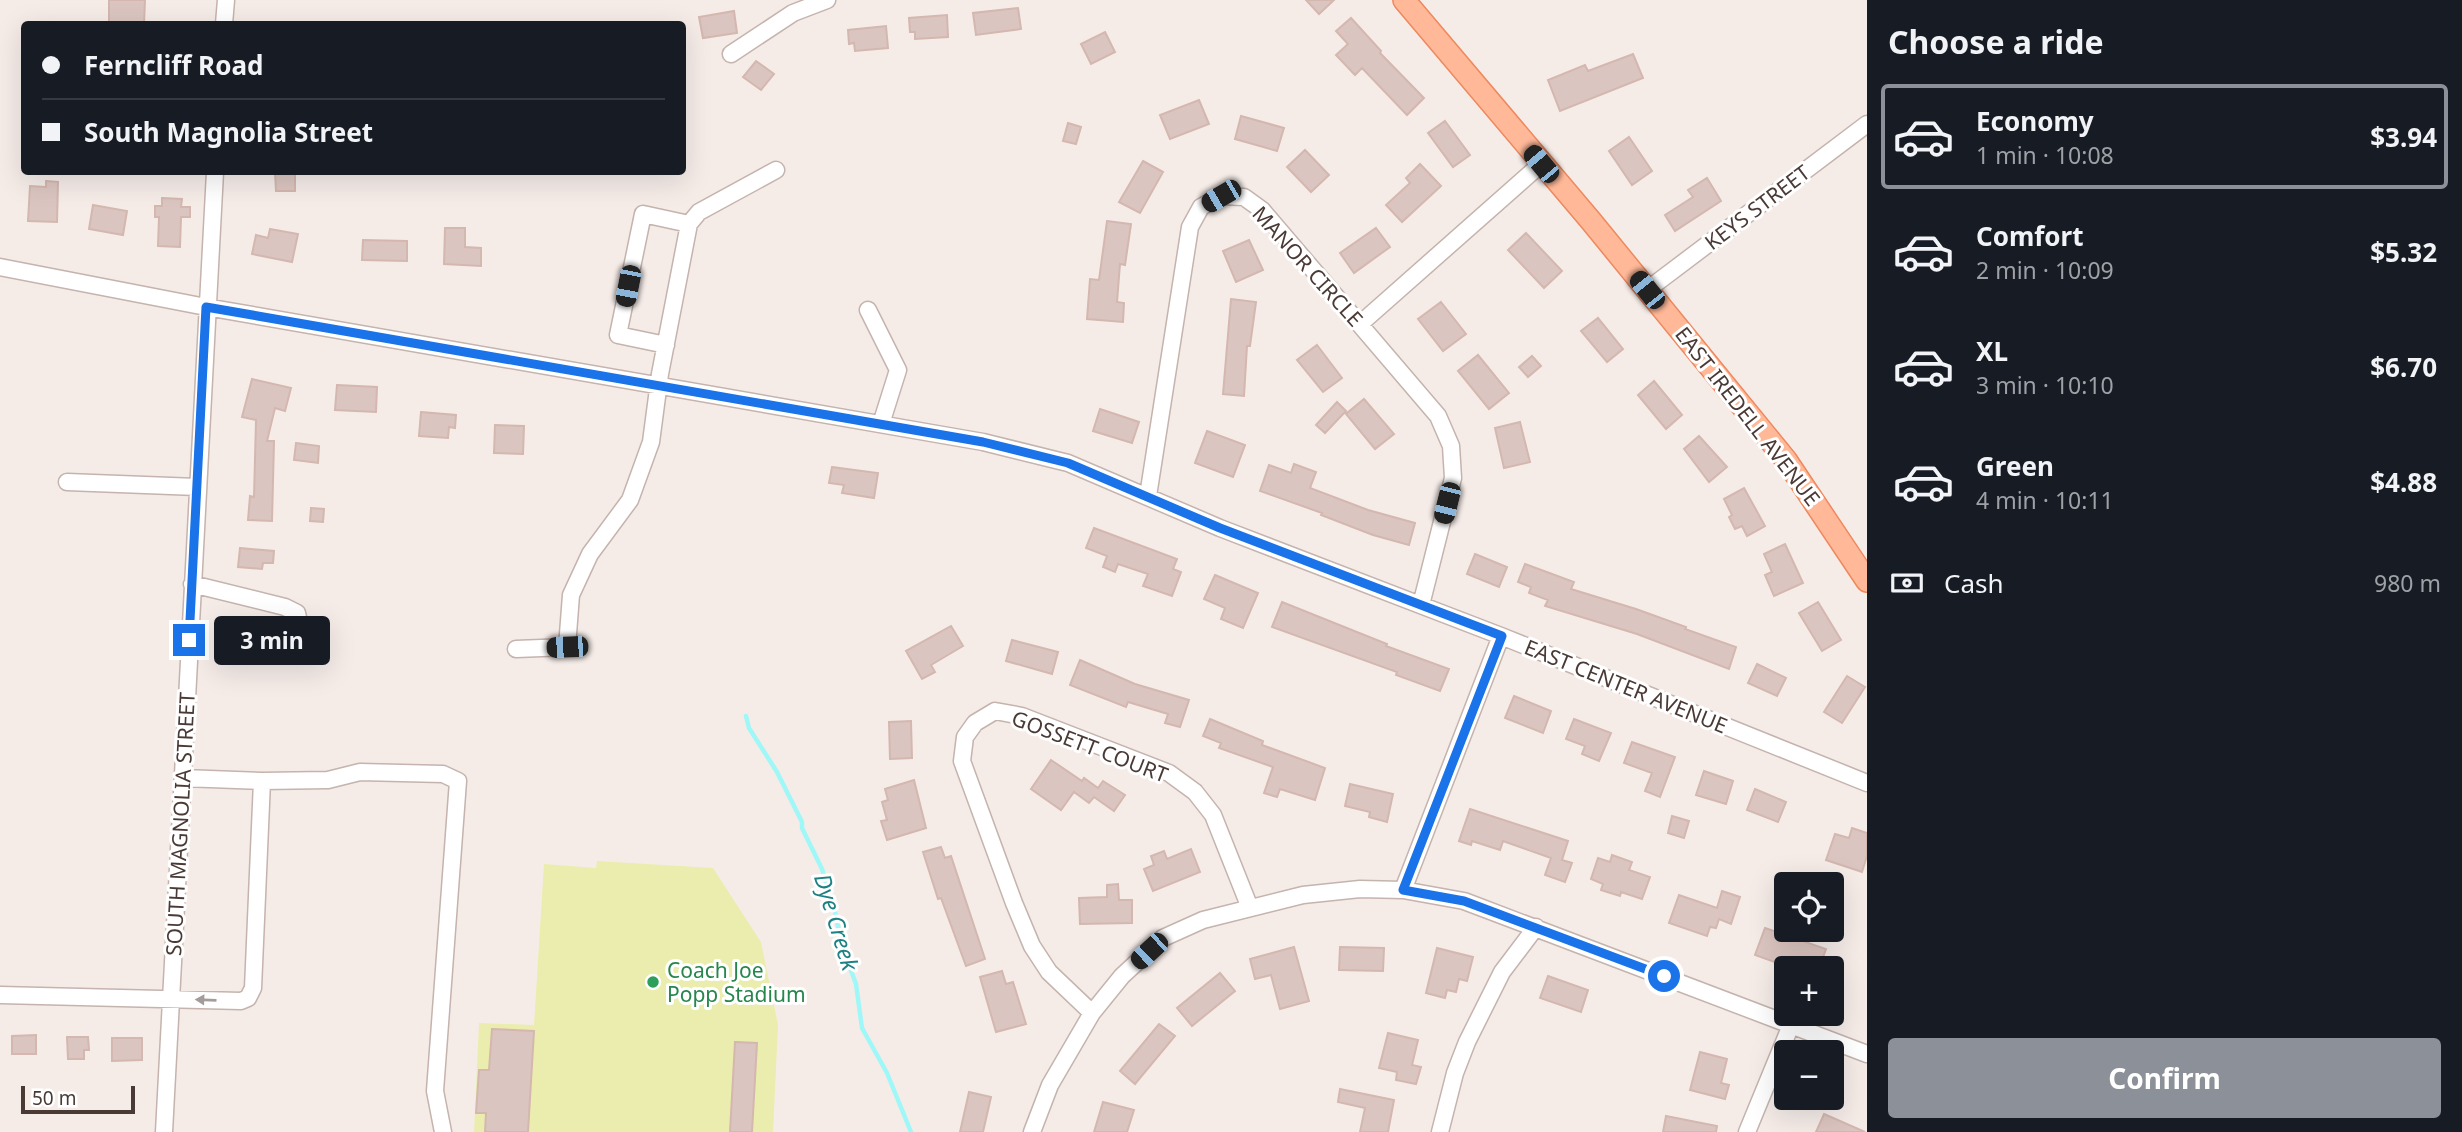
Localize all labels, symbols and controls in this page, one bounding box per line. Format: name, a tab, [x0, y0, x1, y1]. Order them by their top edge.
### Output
text: Choose a ride	[1888, 20, 2104, 63]
text: Ferncliff Road	[84, 47, 263, 83]
text: Economy	[1976, 103, 2094, 139]
icon: car	[1892, 105, 1955, 168]
text: South Magnolia Street	[84, 114, 373, 150]
text: $3.94	[2370, 119, 2437, 155]
text: 1 min · 10:08	[1976, 139, 2114, 171]
car	[1520, 141, 1563, 187]
street label: KEYS STREET	[1699, 158, 1816, 256]
car	[1198, 176, 1245, 216]
street label: MANOR CIRCLE	[1246, 200, 1370, 332]
text: Comfort	[1976, 218, 2084, 254]
icon: car	[1892, 220, 1955, 283]
text: $5.32	[2370, 234, 2437, 270]
text: 2 min · 10:09	[1976, 254, 2114, 286]
car	[614, 263, 643, 309]
car	[1626, 267, 1669, 313]
street label: EAST IREDELL AVENUE	[1669, 321, 1827, 511]
text: XL	[1976, 333, 2008, 369]
icon: car	[1892, 335, 1955, 398]
text: $6.70	[2370, 349, 2437, 385]
text: 3 min · 10:10	[1976, 369, 2114, 401]
text: Green	[1976, 448, 2054, 484]
icon: car	[1892, 450, 1955, 513]
text: $4.88	[2370, 464, 2437, 500]
car	[1432, 480, 1463, 526]
text: 4 min · 10:11	[1976, 484, 2114, 516]
icon: cash	[1888, 564, 1926, 602]
text: Cash	[1944, 565, 2004, 601]
text: 980 m	[2374, 567, 2441, 599]
callout: 3 min	[214, 616, 329, 664]
route end	[173, 624, 205, 656]
text: 3 min	[240, 624, 304, 656]
street label: EAST CENTER AVENUE	[1520, 632, 1732, 740]
car	[546, 636, 589, 658]
street label: SOUTH MAGNOLIA STREET	[159, 691, 201, 957]
street label: GOSSETT COURT	[1008, 703, 1172, 789]
water label: Dye Creek	[807, 869, 867, 976]
map controls	[1774, 872, 1844, 1110]
button: locate	[1774, 872, 1844, 942]
car	[1127, 929, 1172, 973]
place label: Coach Joe Popp Stadium	[667, 956, 806, 1008]
button: +	[1774, 956, 1844, 1026]
route start	[1648, 960, 1680, 992]
marker: Coach Joe Popp Stadium	[645, 974, 661, 990]
one-way arrow	[195, 995, 217, 1006]
button: Confirm	[1888, 1038, 2441, 1118]
button: −	[1774, 1040, 1844, 1110]
scale bar	[21, 1083, 135, 1115]
text: 50 m	[32, 1085, 76, 1111]

